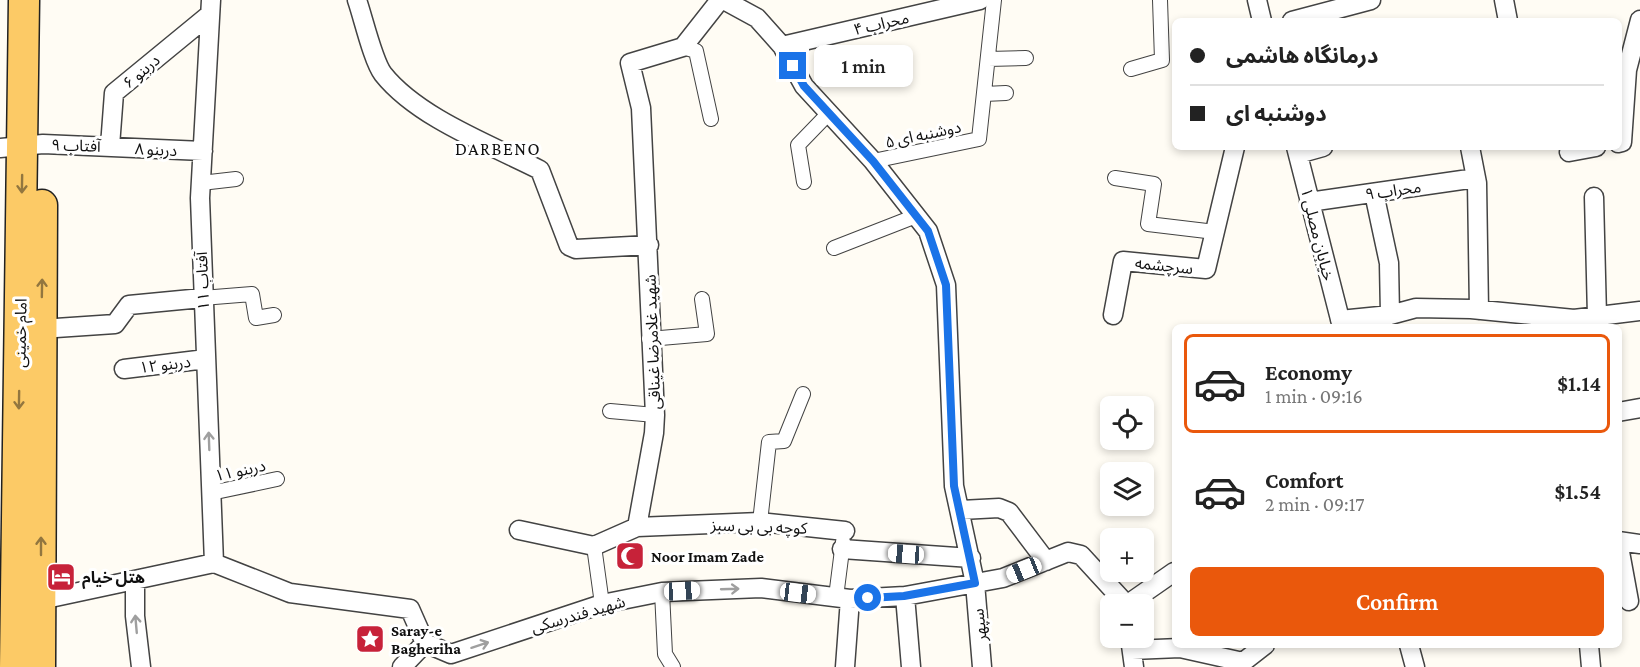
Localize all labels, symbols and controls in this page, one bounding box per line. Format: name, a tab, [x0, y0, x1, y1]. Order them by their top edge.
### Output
street label: ۴ محراب	[852, 9, 911, 39]
text: درمانگاه هاشمی	[1226, 43, 1378, 68]
callout: 1 min	[814, 45, 913, 87]
street label: ۶ دربنو	[120, 51, 164, 92]
route end	[779, 52, 806, 79]
text: 1 min	[841, 55, 886, 77]
text: دوشنبه ای	[1226, 101, 1327, 126]
street label: ۵ دوشنبه ای	[884, 118, 963, 152]
street label: آفتاب ۹	[51, 136, 102, 155]
district label: DARBENO	[455, 139, 541, 159]
street label: ۸ دربنو	[134, 140, 178, 160]
one-way arrow	[16, 174, 28, 194]
street label: ۹ محراب	[1364, 178, 1422, 204]
street label: خیابان مصلی ۱	[1297, 186, 1337, 283]
street label: آفتاب ۱۱	[193, 250, 212, 311]
street label: سرچشمه	[1134, 254, 1194, 279]
street label: شهید غلامرضا غیناقی	[642, 274, 664, 410]
one-way arrow	[36, 278, 47, 298]
street label: امام خمینی	[11, 298, 34, 368]
street label: ۱۲ دربنو	[138, 353, 192, 377]
icon: car	[1193, 357, 1247, 411]
text: Economy	[1265, 360, 1352, 385]
text: $1.14	[1557, 371, 1601, 396]
text: 1 min · 09:16	[1265, 385, 1363, 407]
one-way arrow	[13, 390, 25, 410]
map controls	[1100, 396, 1154, 648]
button: locate	[1100, 396, 1154, 450]
one-way arrow	[203, 432, 214, 452]
street label: ۱۱ دربنو	[213, 457, 267, 485]
button: layers	[1100, 462, 1154, 516]
icon: car	[1193, 465, 1247, 519]
text: Comfort	[1265, 468, 1343, 493]
text: $1.54	[1555, 479, 1601, 504]
text: 2 min · 09:17	[1265, 493, 1365, 515]
street label: کوچه بی بی سبز	[709, 516, 808, 539]
button: +	[1100, 528, 1154, 582]
one-way arrow	[35, 536, 47, 556]
mosque icon: Noor Imam Zade	[614, 540, 646, 572]
car	[887, 544, 925, 564]
place label: Noor Imam Zade	[651, 548, 764, 565]
car	[1004, 555, 1044, 585]
hotel icon: هتل خیام	[45, 561, 77, 593]
button: Confirm	[1190, 567, 1604, 636]
place label: هتل خیام	[82, 569, 145, 589]
car	[664, 581, 700, 601]
car	[779, 582, 817, 604]
one-way arrow	[720, 584, 740, 595]
route start	[854, 584, 881, 611]
street label: شهید فندرسکی	[529, 593, 627, 637]
button: −	[1100, 594, 1154, 648]
street label: سپهر	[969, 607, 992, 643]
one-way arrow	[130, 615, 141, 634]
place label: Saray-e Bagheriha	[391, 622, 461, 657]
place icon: Saray-e Bagheriha	[354, 623, 386, 655]
one-way arrow	[470, 638, 489, 649]

